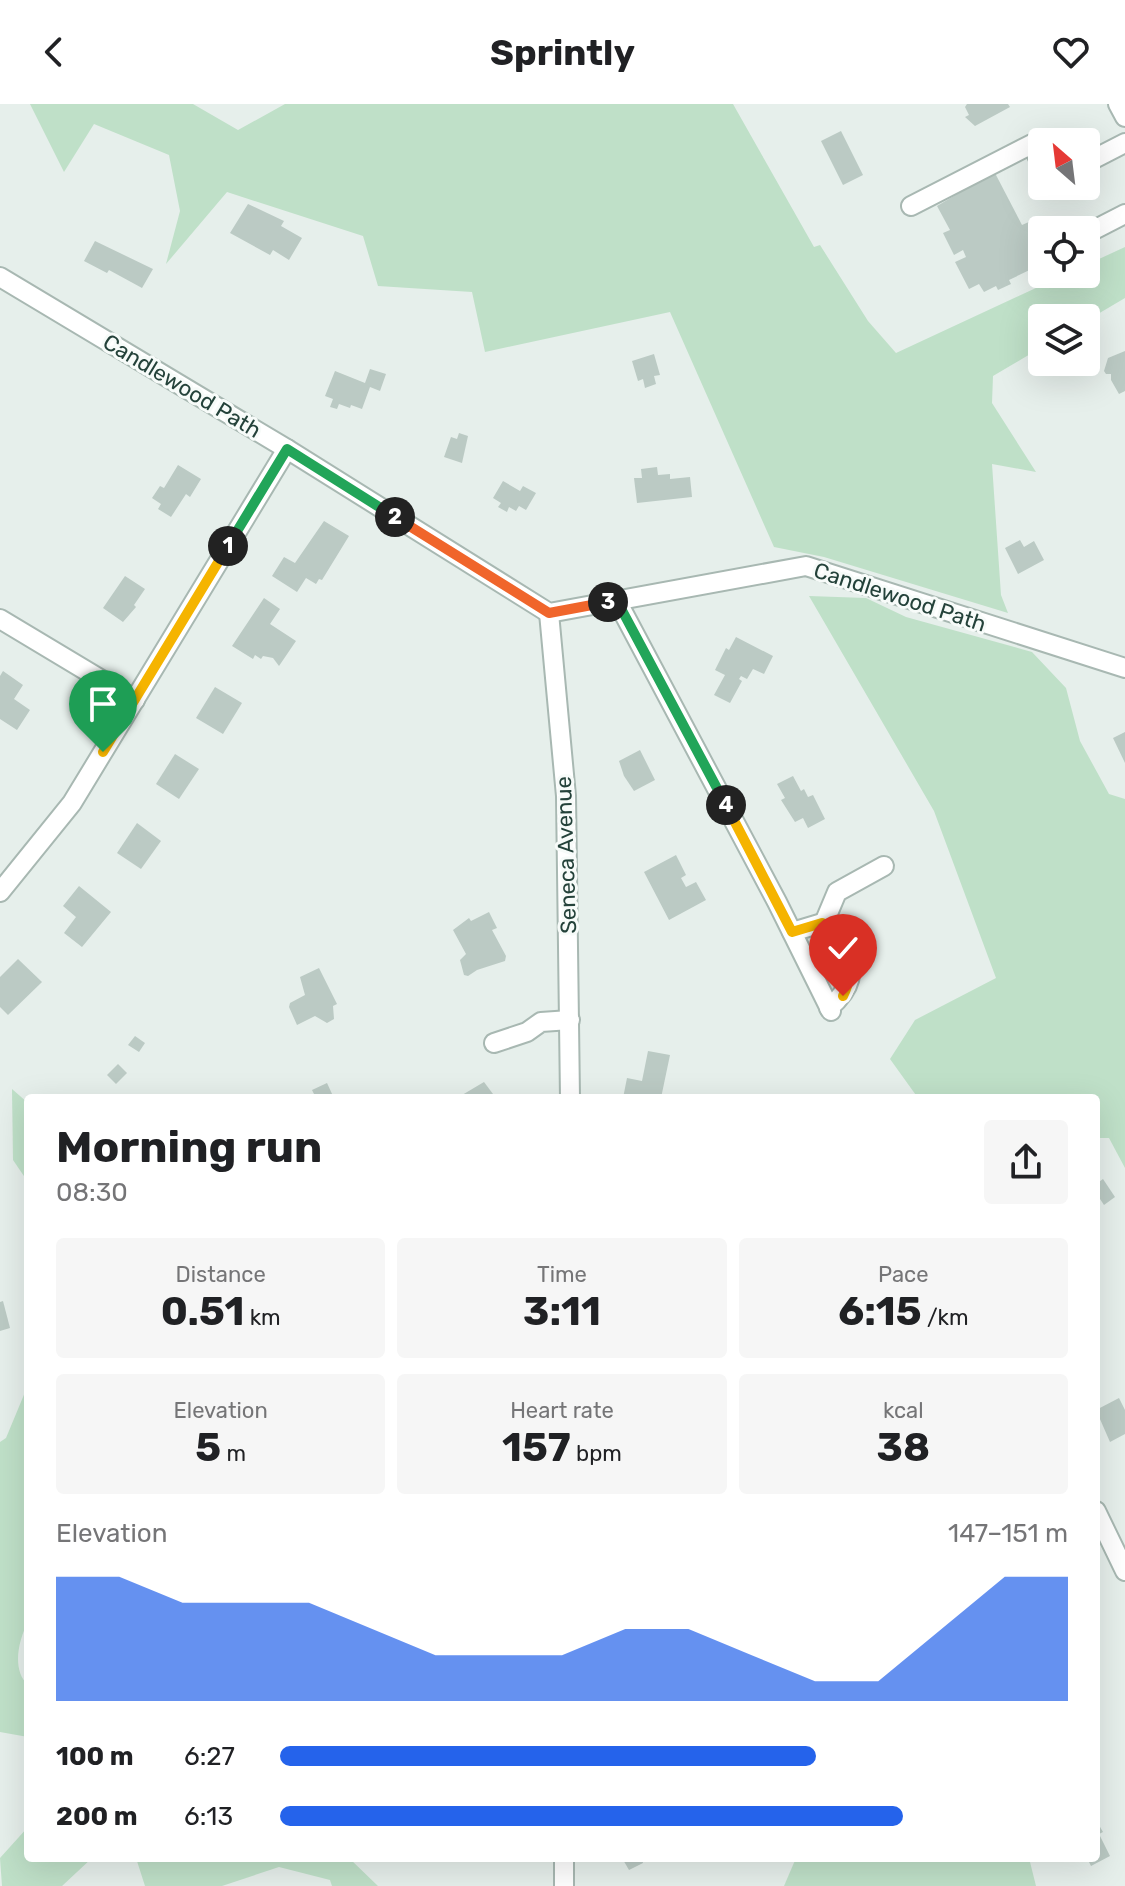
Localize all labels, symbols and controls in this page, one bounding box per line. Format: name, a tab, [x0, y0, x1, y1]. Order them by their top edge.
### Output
icon: back	[32, 30, 76, 74]
icon: heart	[1049, 30, 1093, 74]
text: Sprintly	[490, 31, 635, 74]
north arrow	[1028, 128, 1100, 200]
map controls	[1028, 128, 1100, 376]
button: locate	[1028, 216, 1100, 288]
button: layers	[1028, 304, 1100, 376]
street label: Candlewood Path	[98, 328, 266, 444]
pin: 2	[375, 497, 415, 537]
text: 2	[388, 503, 402, 530]
pin: 1	[208, 526, 248, 566]
text: 1	[223, 532, 233, 559]
street label: Candlewood Path	[810, 556, 990, 638]
pin: 3	[588, 582, 628, 622]
text: 3	[601, 588, 615, 615]
pin	[69, 670, 137, 752]
icon: arrive	[81, 682, 125, 726]
street label: Seneca Avenue	[550, 776, 582, 934]
pin: 4	[706, 785, 746, 825]
text: 4	[718, 791, 734, 818]
pin	[809, 914, 877, 996]
icon: check	[821, 926, 865, 970]
button: share	[984, 1120, 1068, 1204]
text: Morning run	[56, 1121, 322, 1173]
text: 08:30	[56, 1177, 128, 1208]
text: Distance	[176, 1261, 266, 1288]
text: Time	[537, 1261, 587, 1288]
text: Pace	[878, 1261, 929, 1288]
text: 0.51	[161, 1288, 244, 1335]
text: 3:11	[523, 1288, 601, 1335]
text: 6:15	[838, 1288, 922, 1335]
text: km	[244, 1304, 281, 1331]
text: /km	[922, 1304, 969, 1331]
text: Elevation	[174, 1397, 268, 1424]
text: Heart rate	[510, 1397, 614, 1424]
text: kcal	[883, 1397, 924, 1424]
text: 5	[195, 1424, 221, 1471]
text: 157	[502, 1424, 571, 1471]
text: 38	[877, 1424, 930, 1471]
text: m	[221, 1440, 246, 1467]
text: bpm	[571, 1440, 622, 1467]
text: Elevation	[56, 1518, 167, 1549]
text: 147–151 m	[948, 1518, 1068, 1549]
text: 100 m	[56, 1741, 134, 1772]
text: 6:27	[184, 1741, 235, 1772]
text: 200 m	[56, 1801, 138, 1832]
text: 6:13	[184, 1801, 233, 1832]

